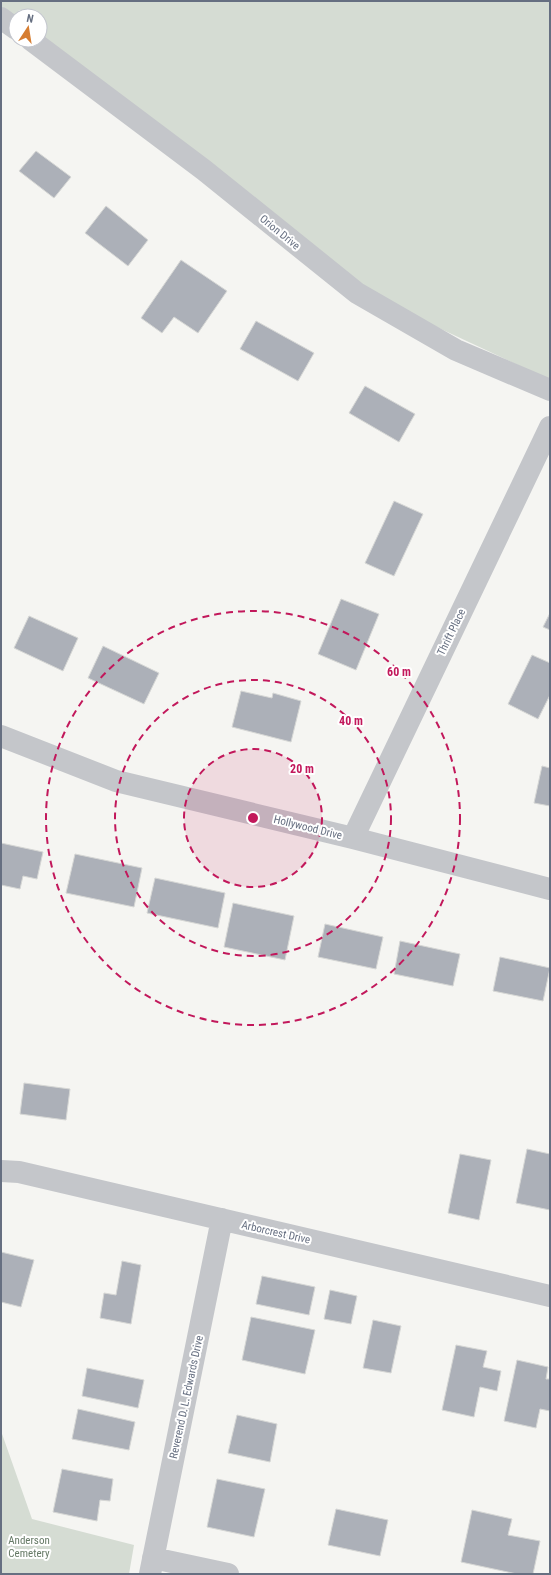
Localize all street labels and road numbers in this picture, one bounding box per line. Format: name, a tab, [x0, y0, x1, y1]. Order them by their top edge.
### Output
street label: Orion Drive	[257, 212, 302, 252]
street label: Thrift Place	[435, 607, 468, 658]
street label: Hollywood Drive	[272, 813, 343, 842]
street label: Arborcrest Drive	[240, 1218, 312, 1247]
street label: Reverend D. L. Edwards Drive	[167, 1334, 206, 1460]

